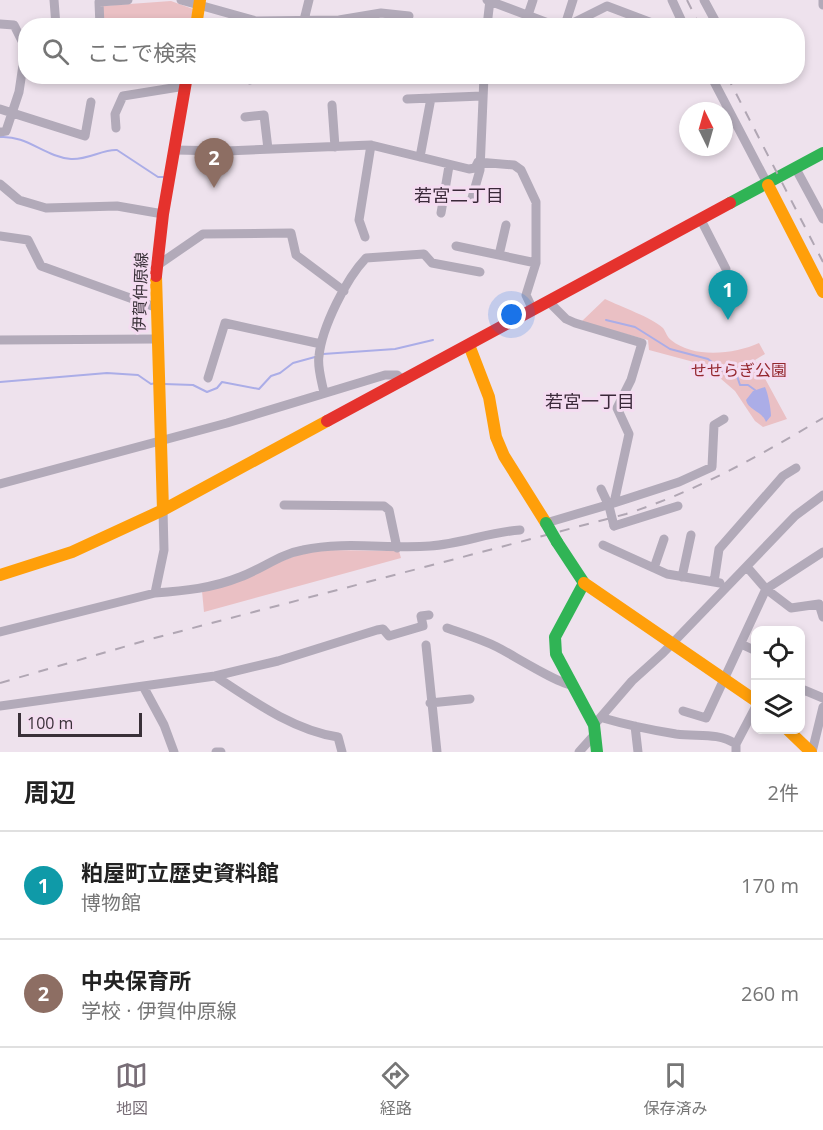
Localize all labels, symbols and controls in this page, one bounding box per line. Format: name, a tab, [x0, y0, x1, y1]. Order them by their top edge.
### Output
search box	[18, 18, 805, 84]
icon: search	[39, 35, 72, 68]
text: ここで検索	[87, 37, 197, 67]
north arrow	[679, 102, 733, 156]
pin: 2	[194, 138, 234, 188]
district label: 若宮二丁目	[414, 183, 504, 207]
street label: 伊賀仲原線	[128, 252, 152, 332]
pin: 1	[708, 270, 748, 320]
your location	[497, 300, 526, 329]
park label: せせらぎ公園	[691, 359, 787, 381]
district label: 若宮一丁目	[545, 389, 635, 413]
map controls	[751, 626, 805, 734]
button: locate	[751, 626, 805, 680]
button: layers	[751, 680, 805, 734]
scale bar	[18, 710, 142, 738]
text: 100 m	[27, 712, 73, 734]
text: 周辺	[24, 774, 76, 810]
text: 2件	[768, 779, 799, 806]
text: 粕屋町立歴史資料館	[81, 857, 279, 887]
text: 1	[38, 872, 49, 899]
text: 170 m	[741, 872, 799, 899]
text: 博物館	[81, 889, 141, 916]
text: 中央保育所	[81, 965, 191, 995]
text: 2	[38, 980, 49, 1007]
text: 260 m	[741, 980, 799, 1007]
text: 学校 · 伊賀仲原線	[81, 997, 237, 1024]
tab: 地図	[115, 1059, 148, 1119]
tab: 経路	[379, 1059, 412, 1119]
tab: 保存済み	[643, 1059, 707, 1119]

